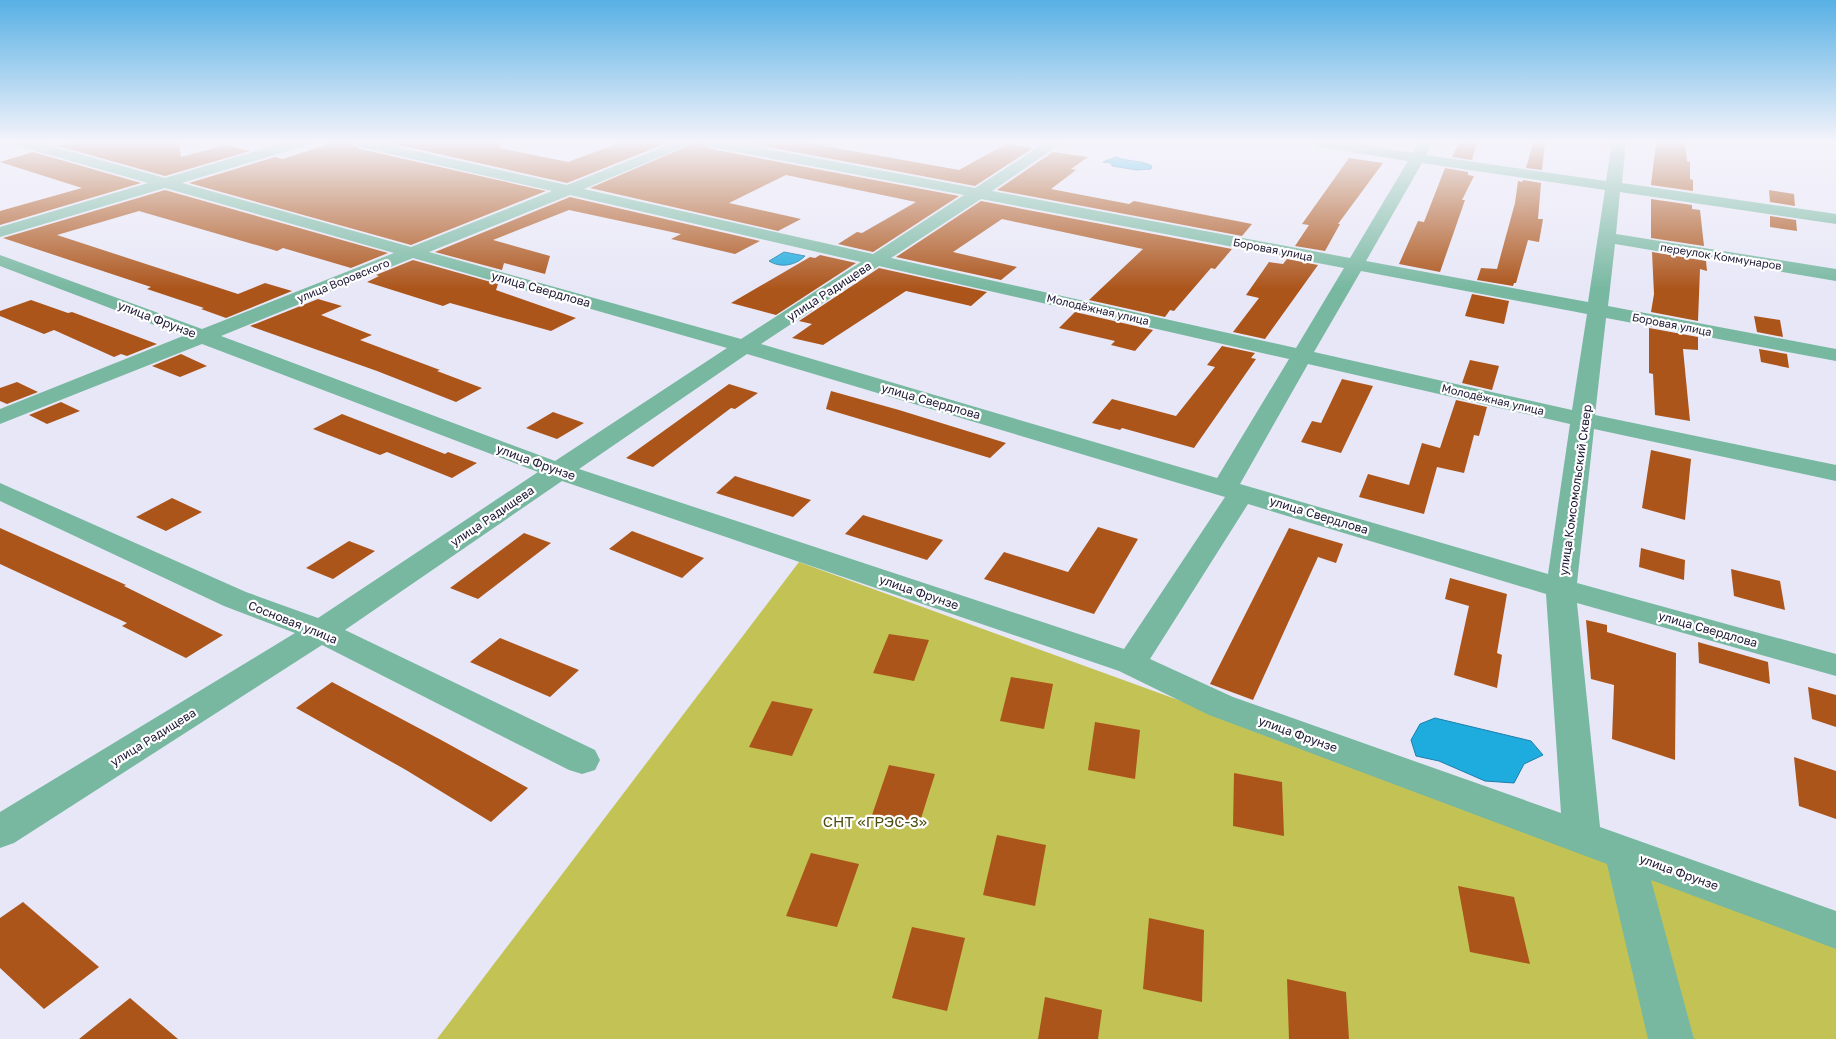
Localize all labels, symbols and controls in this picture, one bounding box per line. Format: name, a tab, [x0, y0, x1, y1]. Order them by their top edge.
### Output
street label: Боровая улица	[1232, 235, 1314, 263]
street label: переулок Коммунаров	[1659, 240, 1783, 272]
street label: улица Воровского	[295, 255, 392, 305]
street label: улица Радищева	[784, 258, 874, 324]
street label: улица Свердлова	[490, 268, 592, 310]
street label: Молодёжная улица	[1046, 291, 1150, 327]
street label: улица Фрунзе	[116, 297, 198, 341]
street label: Боровая улица	[1631, 310, 1713, 338]
street label: улица Свердлова	[880, 380, 982, 422]
street label: Молодёжная улица	[1441, 381, 1545, 417]
street label: улица Комсомольский Сквер	[1556, 404, 1594, 576]
street label: улица Фрунзе	[494, 441, 578, 483]
street label: улица Радищева	[447, 482, 537, 550]
street label: улица Свердлова	[1268, 493, 1370, 537]
street label: улица Фрунзе	[877, 571, 961, 613]
street label: Сосновая улица	[246, 597, 340, 647]
street label: улица Свердлова	[1657, 608, 1759, 650]
street label: улица Радищева	[107, 705, 199, 769]
street label: улица Фрунзе	[1256, 713, 1340, 755]
park label: СНТ «ГРЭС-3»	[823, 812, 927, 830]
street label: улица Фрунзе	[1637, 851, 1721, 893]

